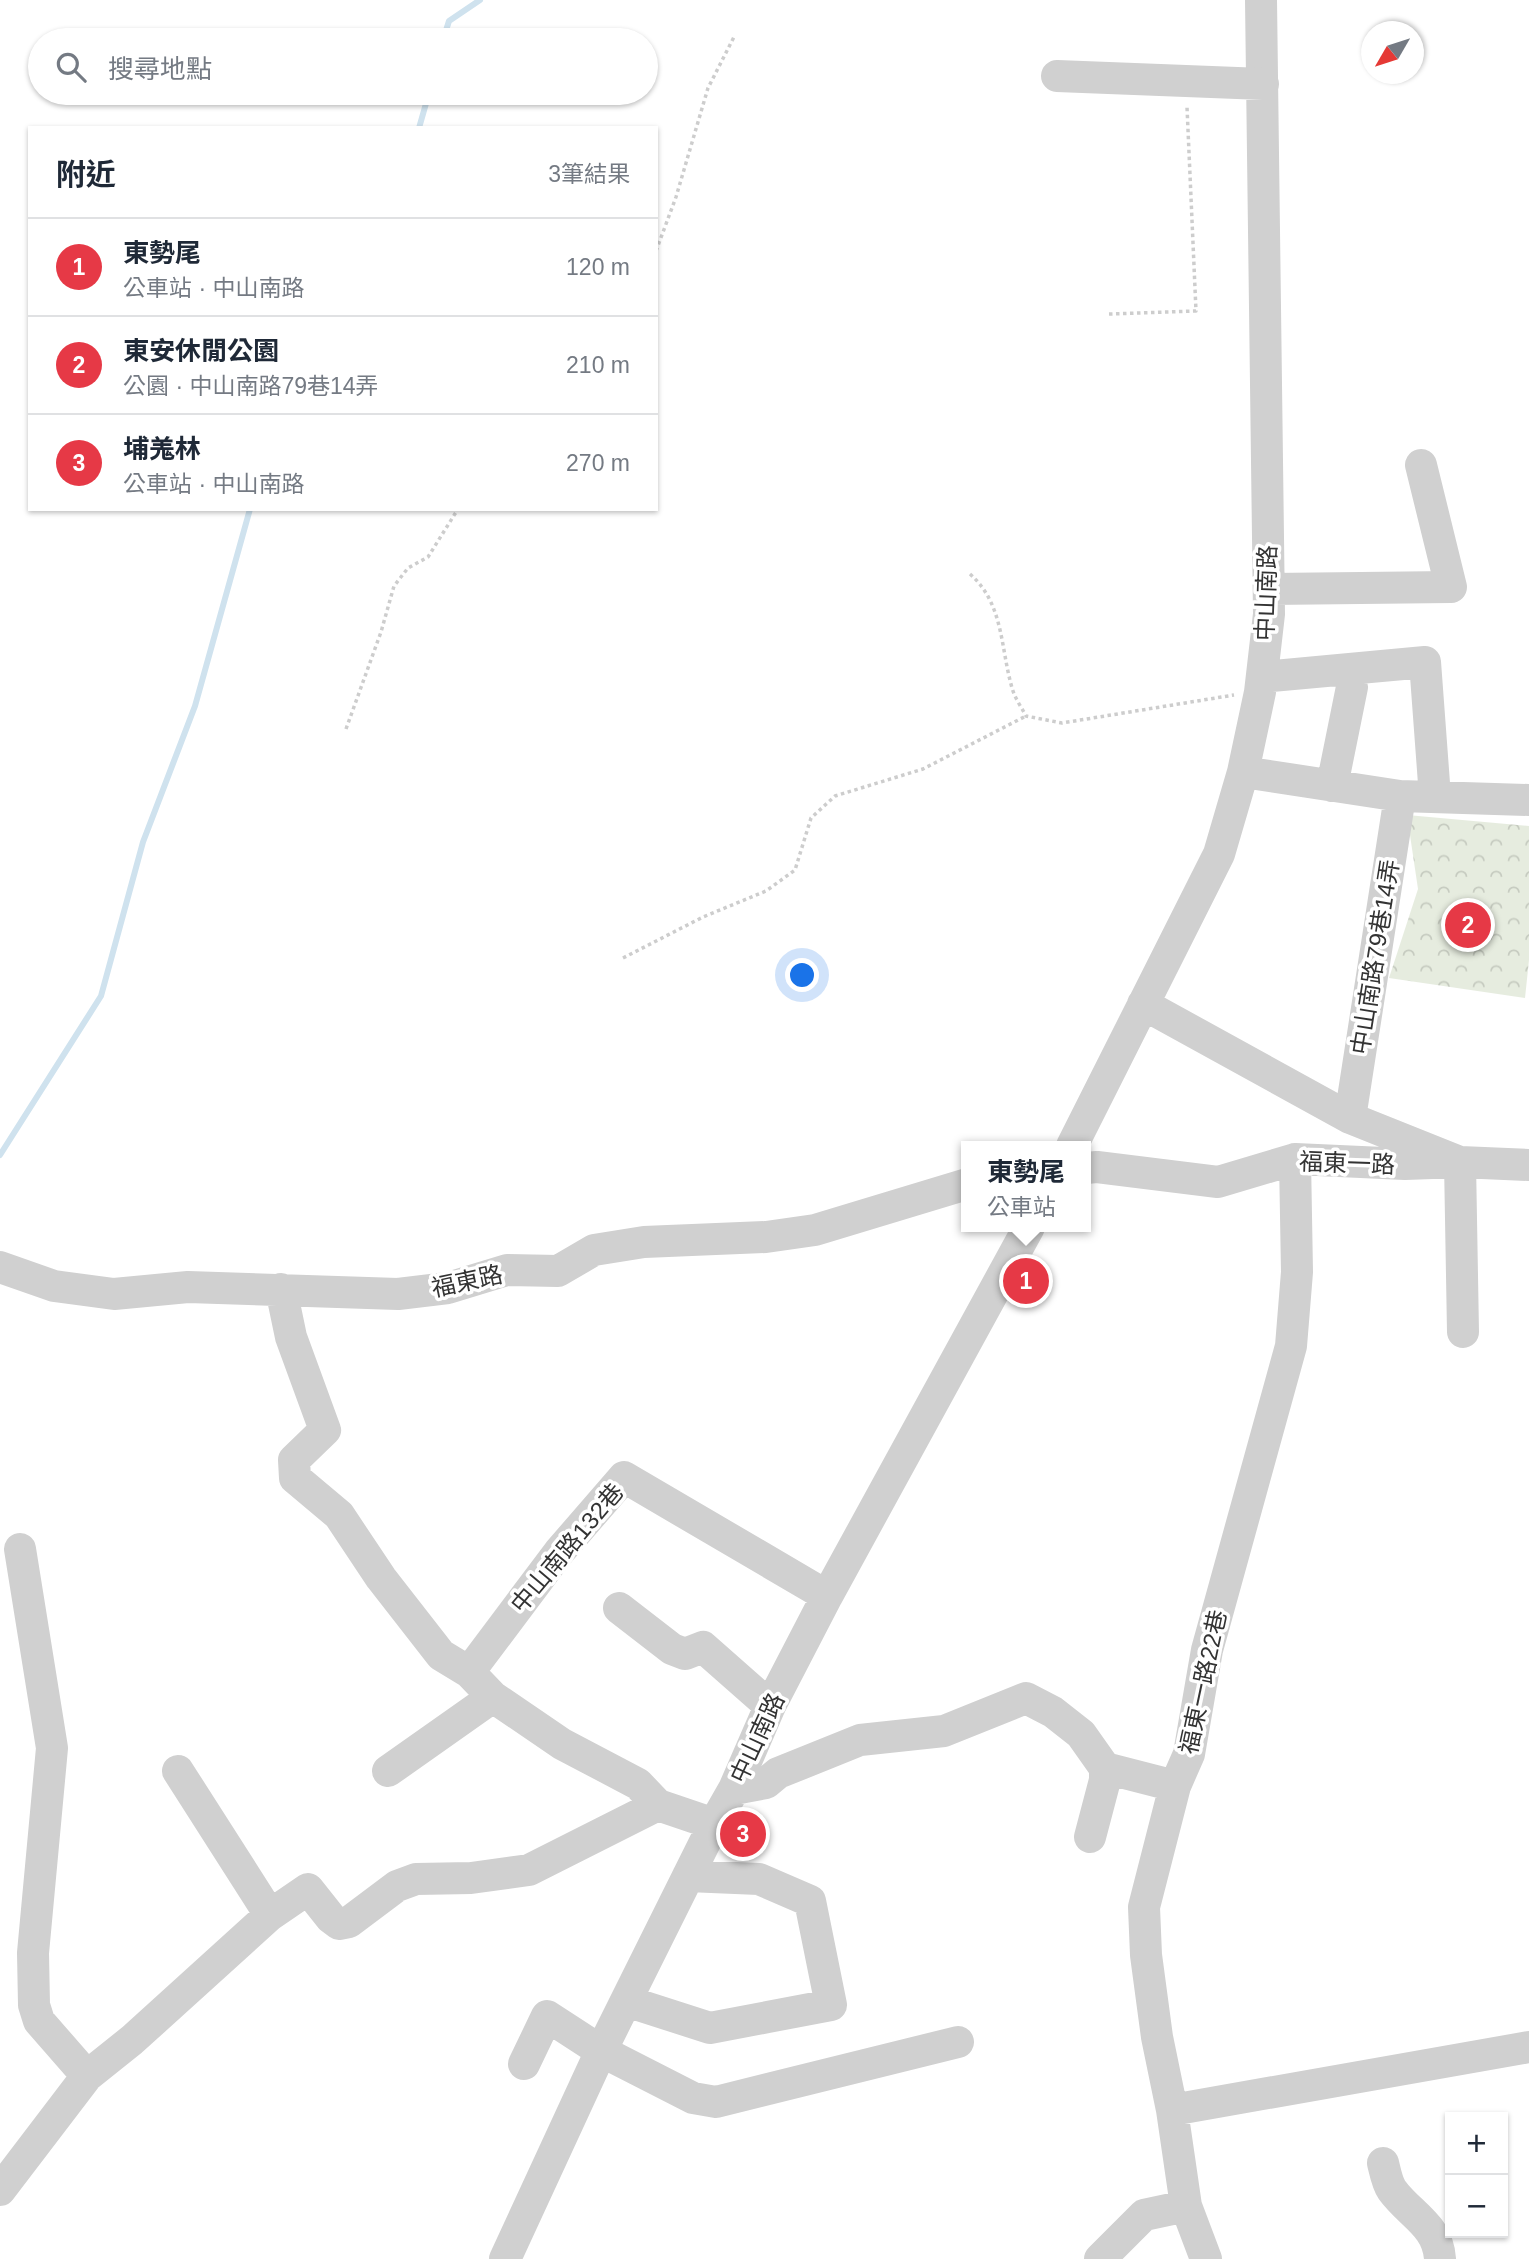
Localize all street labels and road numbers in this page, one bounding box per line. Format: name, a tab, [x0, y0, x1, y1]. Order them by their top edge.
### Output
street label: 中山南路	[1251, 545, 1281, 641]
street label: 中山南路79巷14弄	[1346, 857, 1404, 1057]
street label: 福東一路	[1299, 1148, 1395, 1178]
street label: 福東路	[429, 1260, 505, 1302]
street label: 中山南路132巷	[505, 1478, 629, 1618]
street label: 福東一路22巷	[1175, 1607, 1231, 1757]
street label: 中山南路	[724, 1689, 790, 1787]

